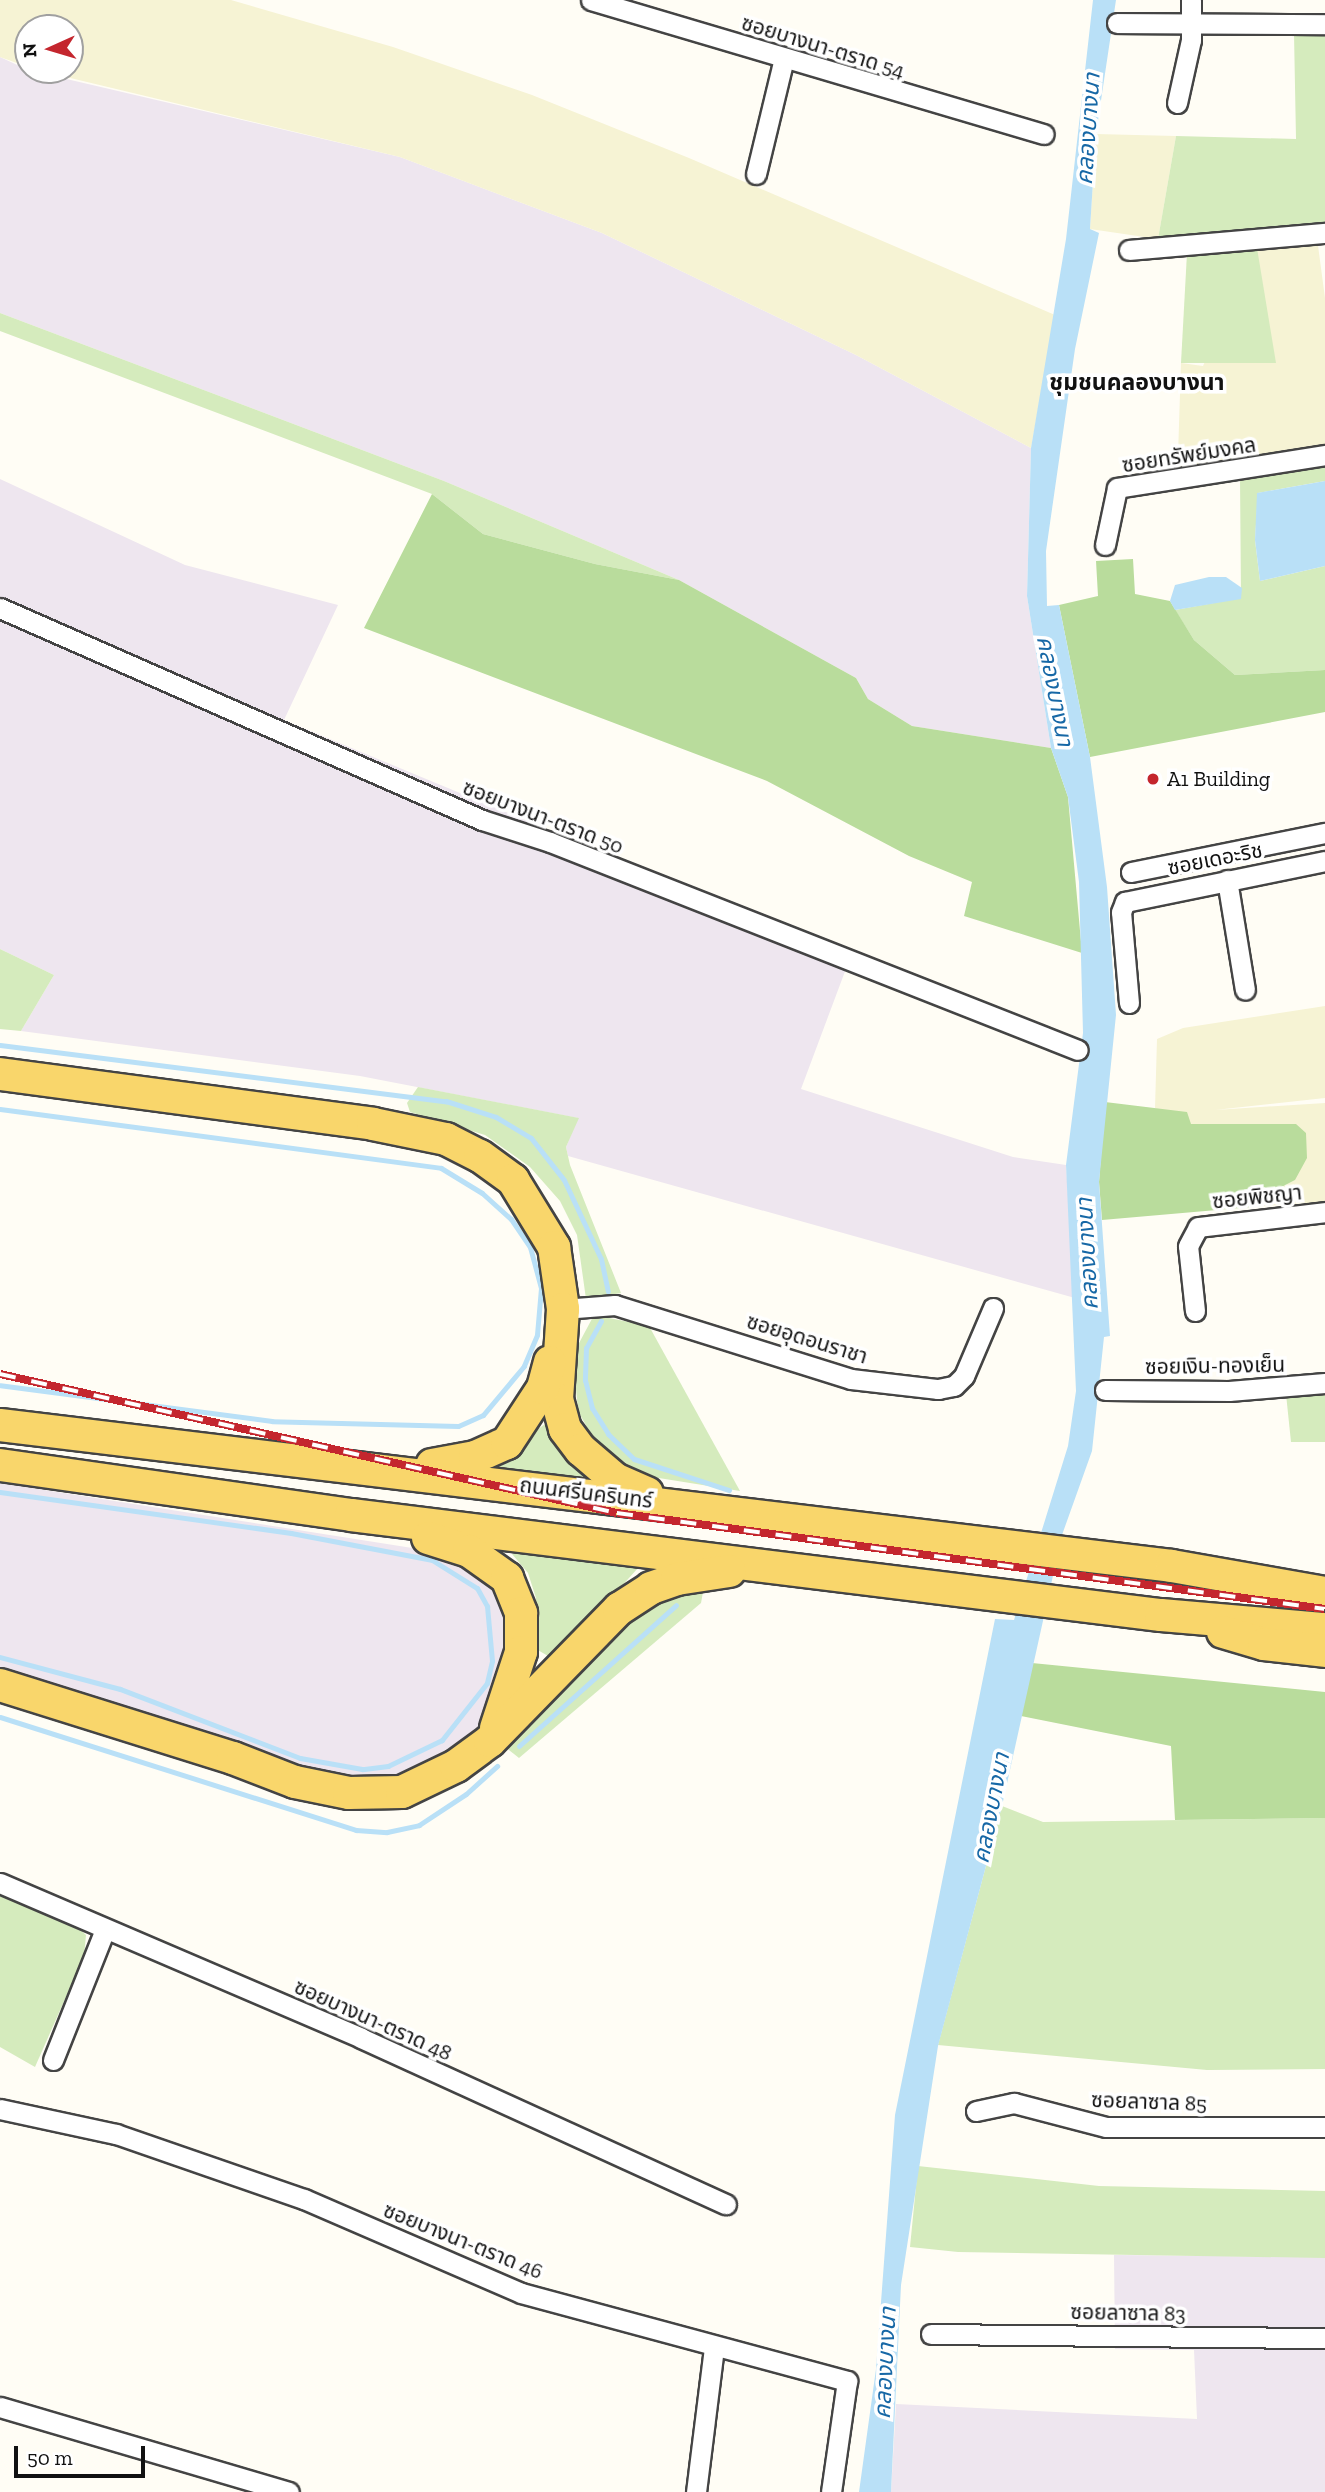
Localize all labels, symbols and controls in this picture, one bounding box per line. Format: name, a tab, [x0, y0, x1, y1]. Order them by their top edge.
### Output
street label: ซอยบางนา-ตราด 54	[738, 10, 908, 84]
north arrow	[14, 14, 84, 84]
text: N	[18, 42, 42, 58]
water label: คลองบางนา	[1070, 72, 1106, 186]
district label: ชุมชนคลองบางนา	[1049, 368, 1225, 396]
street label: ซอยทรัพย์มงคล	[1120, 432, 1258, 478]
water label: คลองบางนา	[1031, 633, 1079, 749]
place label: A1 Building	[1167, 766, 1270, 792]
marker: A1 Building	[1145, 771, 1161, 787]
street label: ซอยบางนา-ตราด 50	[459, 775, 627, 859]
street label: ซอยเดอะริช	[1165, 837, 1265, 881]
street label: ซอยพิชญา	[1211, 1180, 1303, 1214]
water label: คลองบางนา	[1070, 1197, 1104, 1311]
street label: ซอยอุดอนราชา	[744, 1309, 870, 1369]
street label: ซอยเงิน-ทองเย็น	[1145, 1352, 1285, 1380]
street label: ถนนศรีนครินทร์	[518, 1472, 654, 1514]
water label: คลองบางนา	[967, 1750, 1015, 1866]
street label: ซอยบางนา-ตราด 48	[290, 1974, 456, 2066]
street label: ซอยลาซาล 85	[1091, 2087, 1207, 2117]
street label: ซอยบางนา-ตราด 46	[380, 2198, 546, 2284]
street label: ซอยลาซาล 83	[1070, 2299, 1186, 2327]
water label: คลองบางนา	[868, 2306, 902, 2420]
scale bar	[18, 2432, 149, 2476]
text: 50 m	[27, 2445, 73, 2470]

